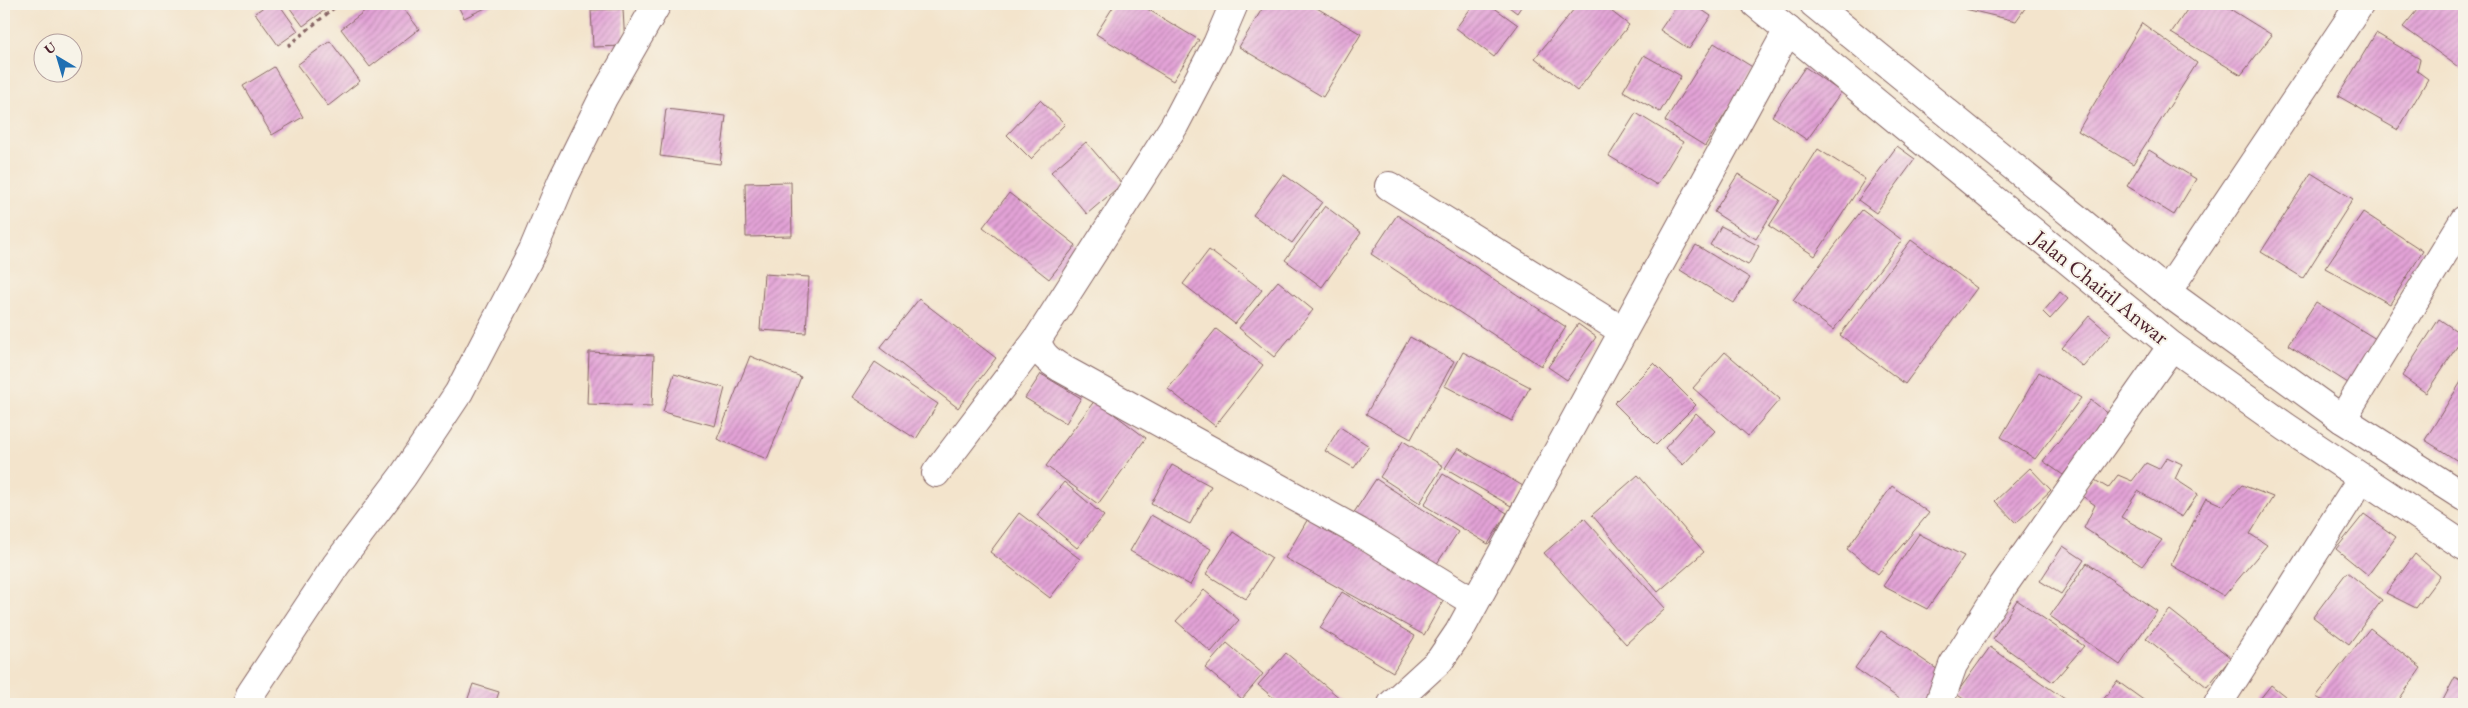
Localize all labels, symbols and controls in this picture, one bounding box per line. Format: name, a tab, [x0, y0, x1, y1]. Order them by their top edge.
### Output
north arrow	[32, 32, 82, 82]
text: U	[40, 37, 60, 58]
street label: Jalan Chairil Anwar	[2025, 222, 2175, 352]

